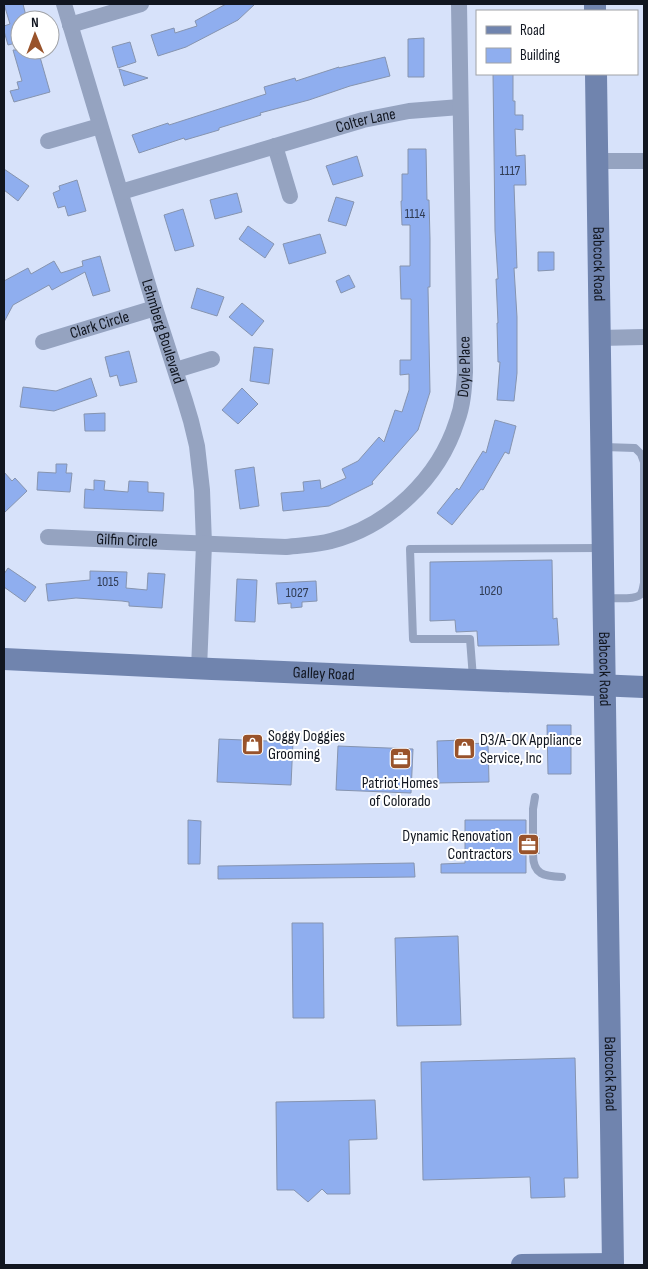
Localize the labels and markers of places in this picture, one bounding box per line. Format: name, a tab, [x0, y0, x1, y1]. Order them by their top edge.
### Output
place label: Soggy Doggies Grooming	[268, 727, 345, 764]
place label: D3/A-OK Appliance Service, Inc	[480, 731, 582, 768]
shop icon: Soggy Doggies Grooming	[240, 733, 264, 757]
shop icon: D3/A-OK Appliance Service, Inc	[452, 737, 476, 761]
office icon: Patriot Homes of Colorado	[388, 747, 412, 771]
place label: Patriot Homes of Colorado	[362, 774, 438, 811]
place label: Dynamic Renovation Contractors	[402, 827, 512, 864]
office icon: Dynamic Renovation Contractors	[516, 833, 540, 857]

